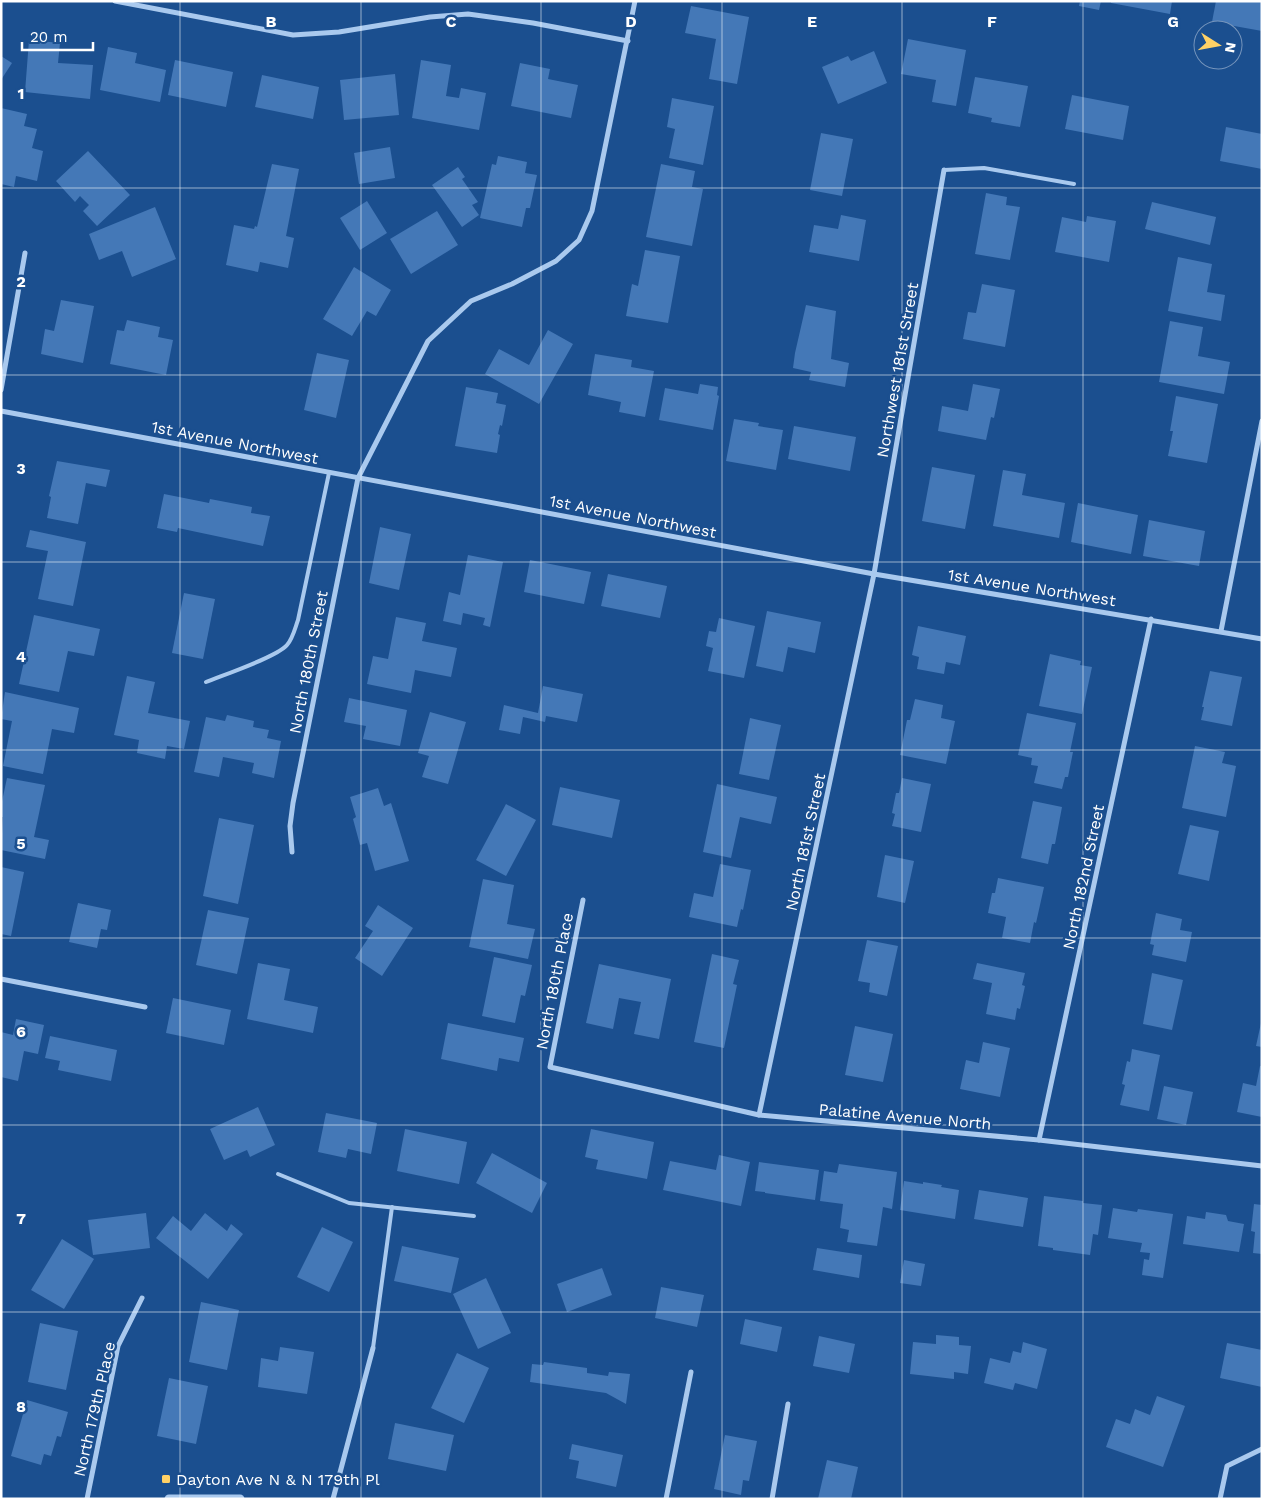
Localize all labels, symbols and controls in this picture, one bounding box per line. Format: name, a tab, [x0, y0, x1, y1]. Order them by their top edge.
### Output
text: B	[266, 12, 277, 31]
text: C	[446, 12, 457, 31]
text: D	[625, 12, 637, 31]
text: E	[807, 12, 817, 31]
text: F	[987, 12, 997, 31]
text: G	[1167, 12, 1179, 31]
scale bar	[22, 20, 94, 52]
north arrow	[1193, 20, 1243, 70]
text: 20 m	[30, 28, 68, 46]
text: N	[1222, 41, 1240, 54]
text: 1	[18, 84, 24, 103]
text: 2	[16, 272, 26, 291]
street label: Northwest 181st Street	[873, 281, 922, 459]
street label: 1st Avenue Northwest	[150, 417, 320, 468]
text: 3	[16, 459, 26, 478]
street label: 1st Avenue Northwest	[548, 491, 718, 542]
street label: 1st Avenue Northwest	[947, 565, 1117, 610]
street label: North 180th Street	[285, 589, 332, 735]
text: 4	[16, 647, 26, 666]
street label: North 181st Street	[782, 771, 829, 913]
street label: North 182nd Street	[1059, 802, 1108, 951]
text: 5	[16, 834, 26, 853]
street label: North 180th Place	[532, 911, 577, 1051]
text: 6	[16, 1022, 26, 1041]
street label: Palatine Avenue North	[818, 1099, 992, 1134]
text: 7	[16, 1209, 26, 1228]
street label: North 179th Place	[70, 1340, 119, 1479]
text: 8	[16, 1397, 26, 1416]
place label: Dayton Ave N & N 179th Pl	[176, 1470, 380, 1489]
marker: Dayton Ave N & N 179th Pl	[160, 1473, 172, 1485]

